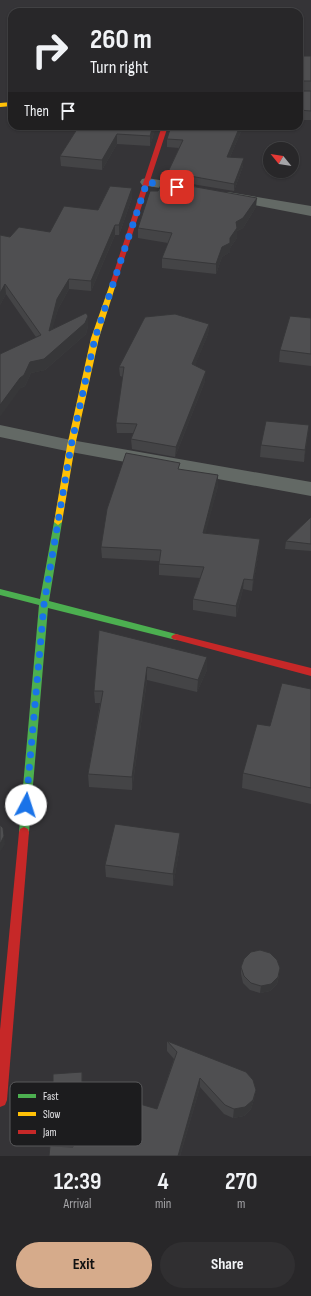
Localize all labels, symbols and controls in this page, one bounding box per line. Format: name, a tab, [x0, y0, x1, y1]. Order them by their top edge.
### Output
text: 260 m	[90, 23, 152, 56]
icon: right	[24, 24, 76, 76]
text: Turn right	[90, 57, 148, 78]
icon: arrive	[57, 100, 79, 122]
text: Then	[24, 102, 49, 121]
north arrow	[263, 142, 299, 178]
map controls	[263, 142, 299, 178]
pin	[160, 170, 194, 204]
icon: arrive	[166, 176, 188, 198]
position arrow	[5, 784, 47, 826]
legend	[10, 1082, 142, 1146]
text: Fast	[43, 1090, 59, 1103]
text: Slow	[43, 1108, 60, 1121]
text: Jam	[42, 1126, 57, 1139]
text: 12:39	[54, 1167, 101, 1196]
text: 4	[158, 1167, 169, 1196]
text: 270	[225, 1167, 257, 1196]
text: Arrival	[64, 1196, 91, 1212]
text: min	[155, 1196, 171, 1212]
text: m	[237, 1196, 245, 1212]
button: Exit	[16, 1242, 152, 1288]
button: Share	[160, 1242, 295, 1288]

